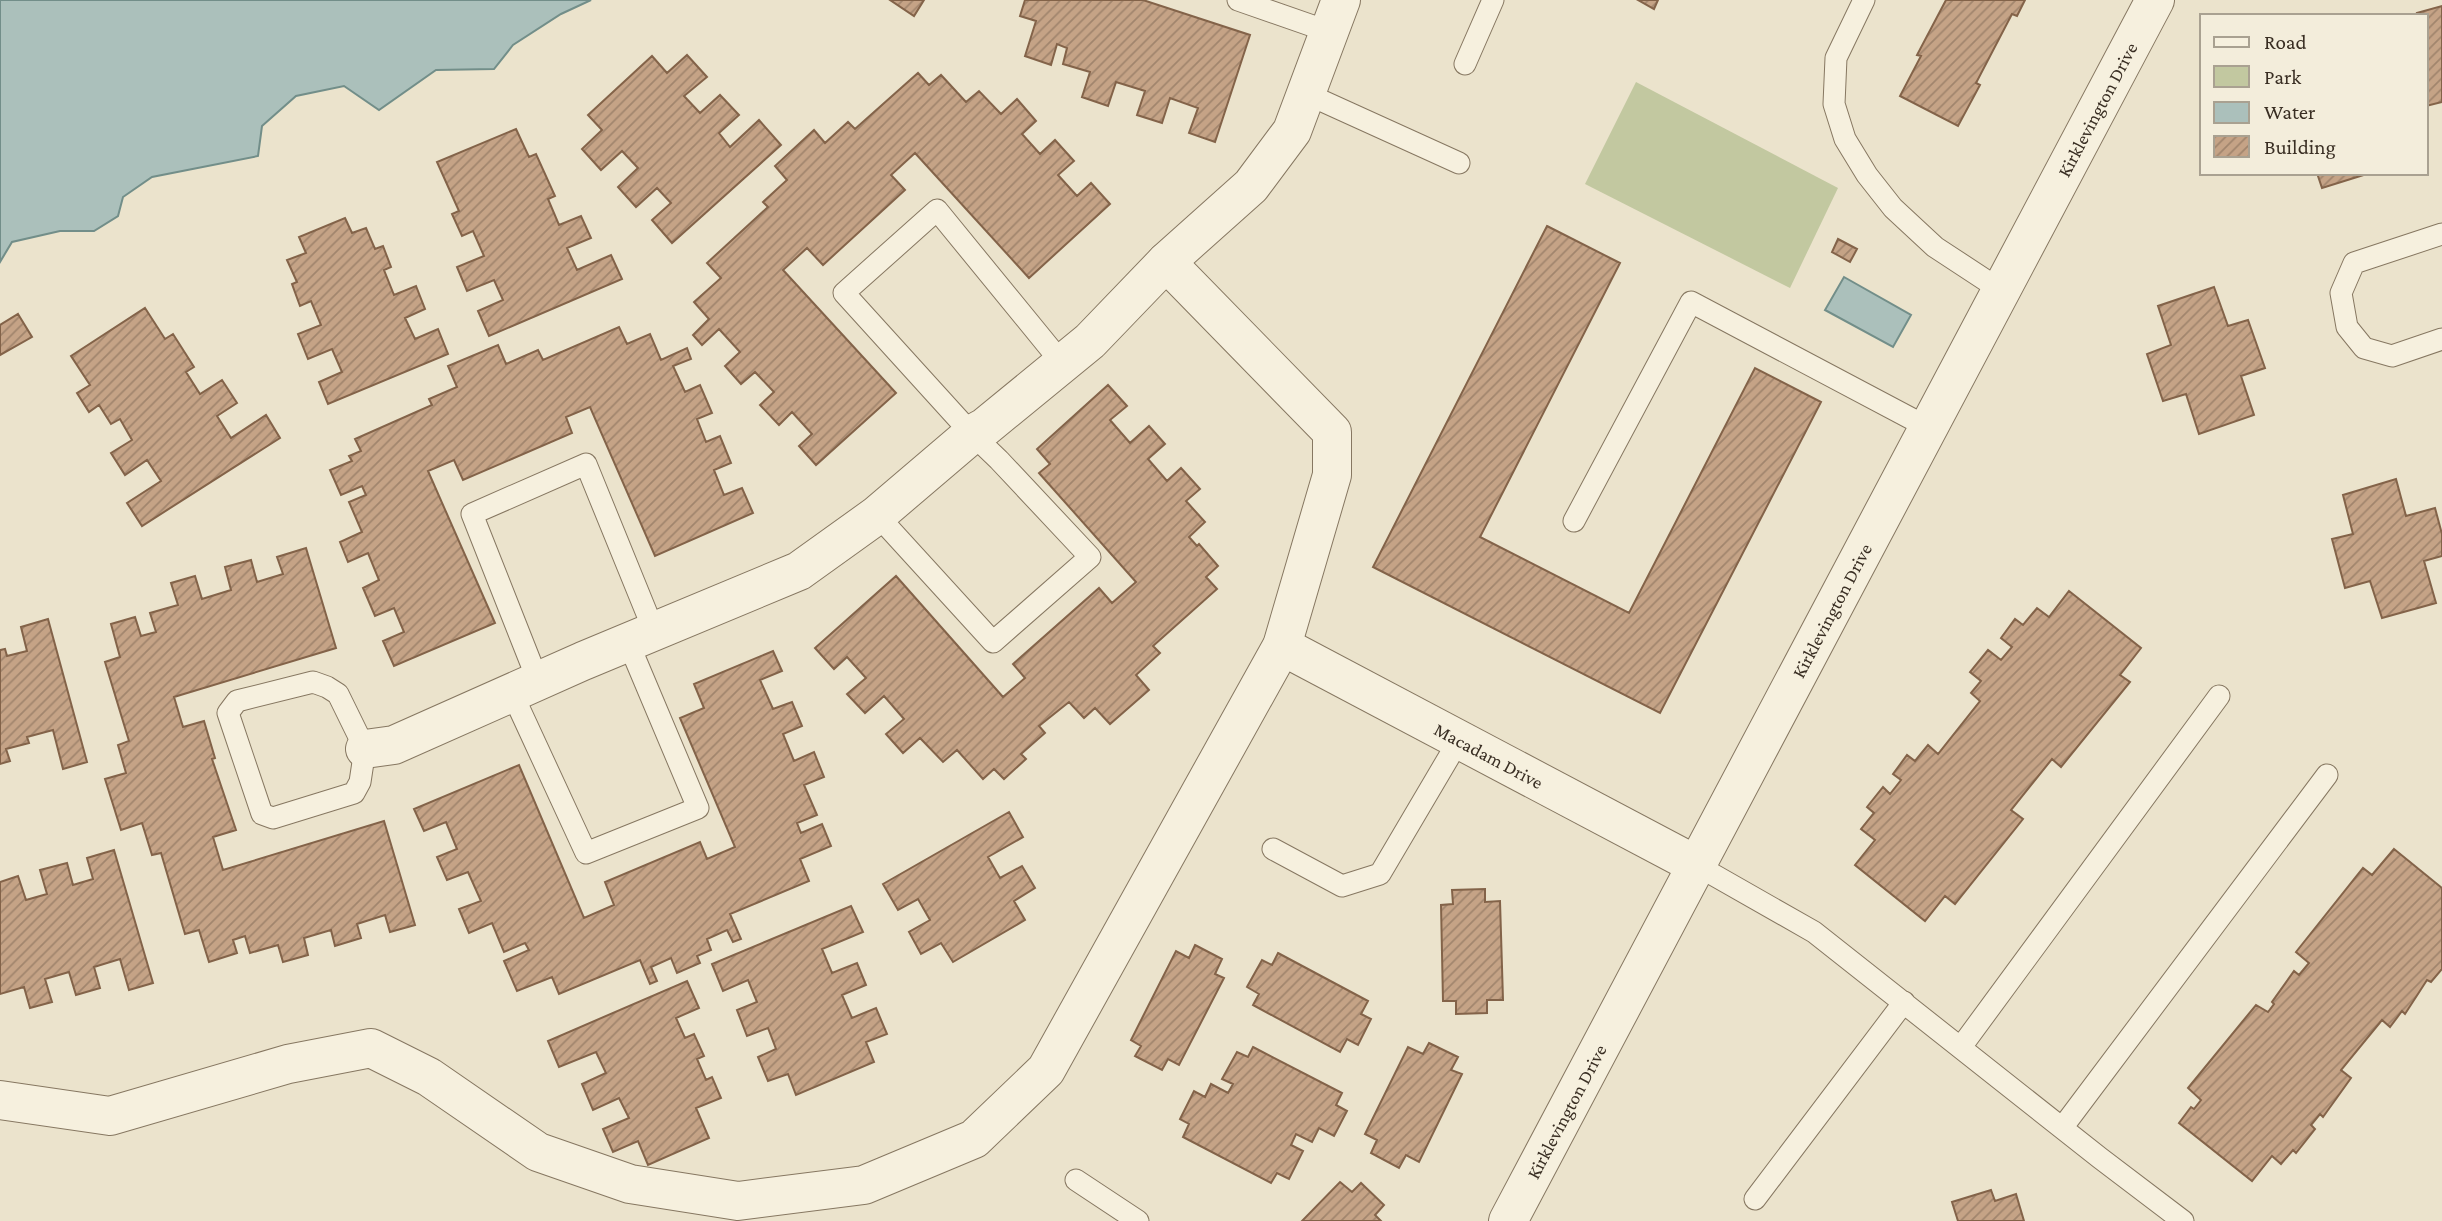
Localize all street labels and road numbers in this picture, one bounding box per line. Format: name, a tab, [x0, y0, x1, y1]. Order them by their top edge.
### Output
street label: Kirklevington Drive	[2053, 39, 2142, 180]
street label: Kirklevington Drive	[1788, 540, 1876, 681]
street label: Macadam Drive	[1431, 718, 1547, 793]
street label: Kirklevington Drive	[1522, 1041, 1611, 1182]

